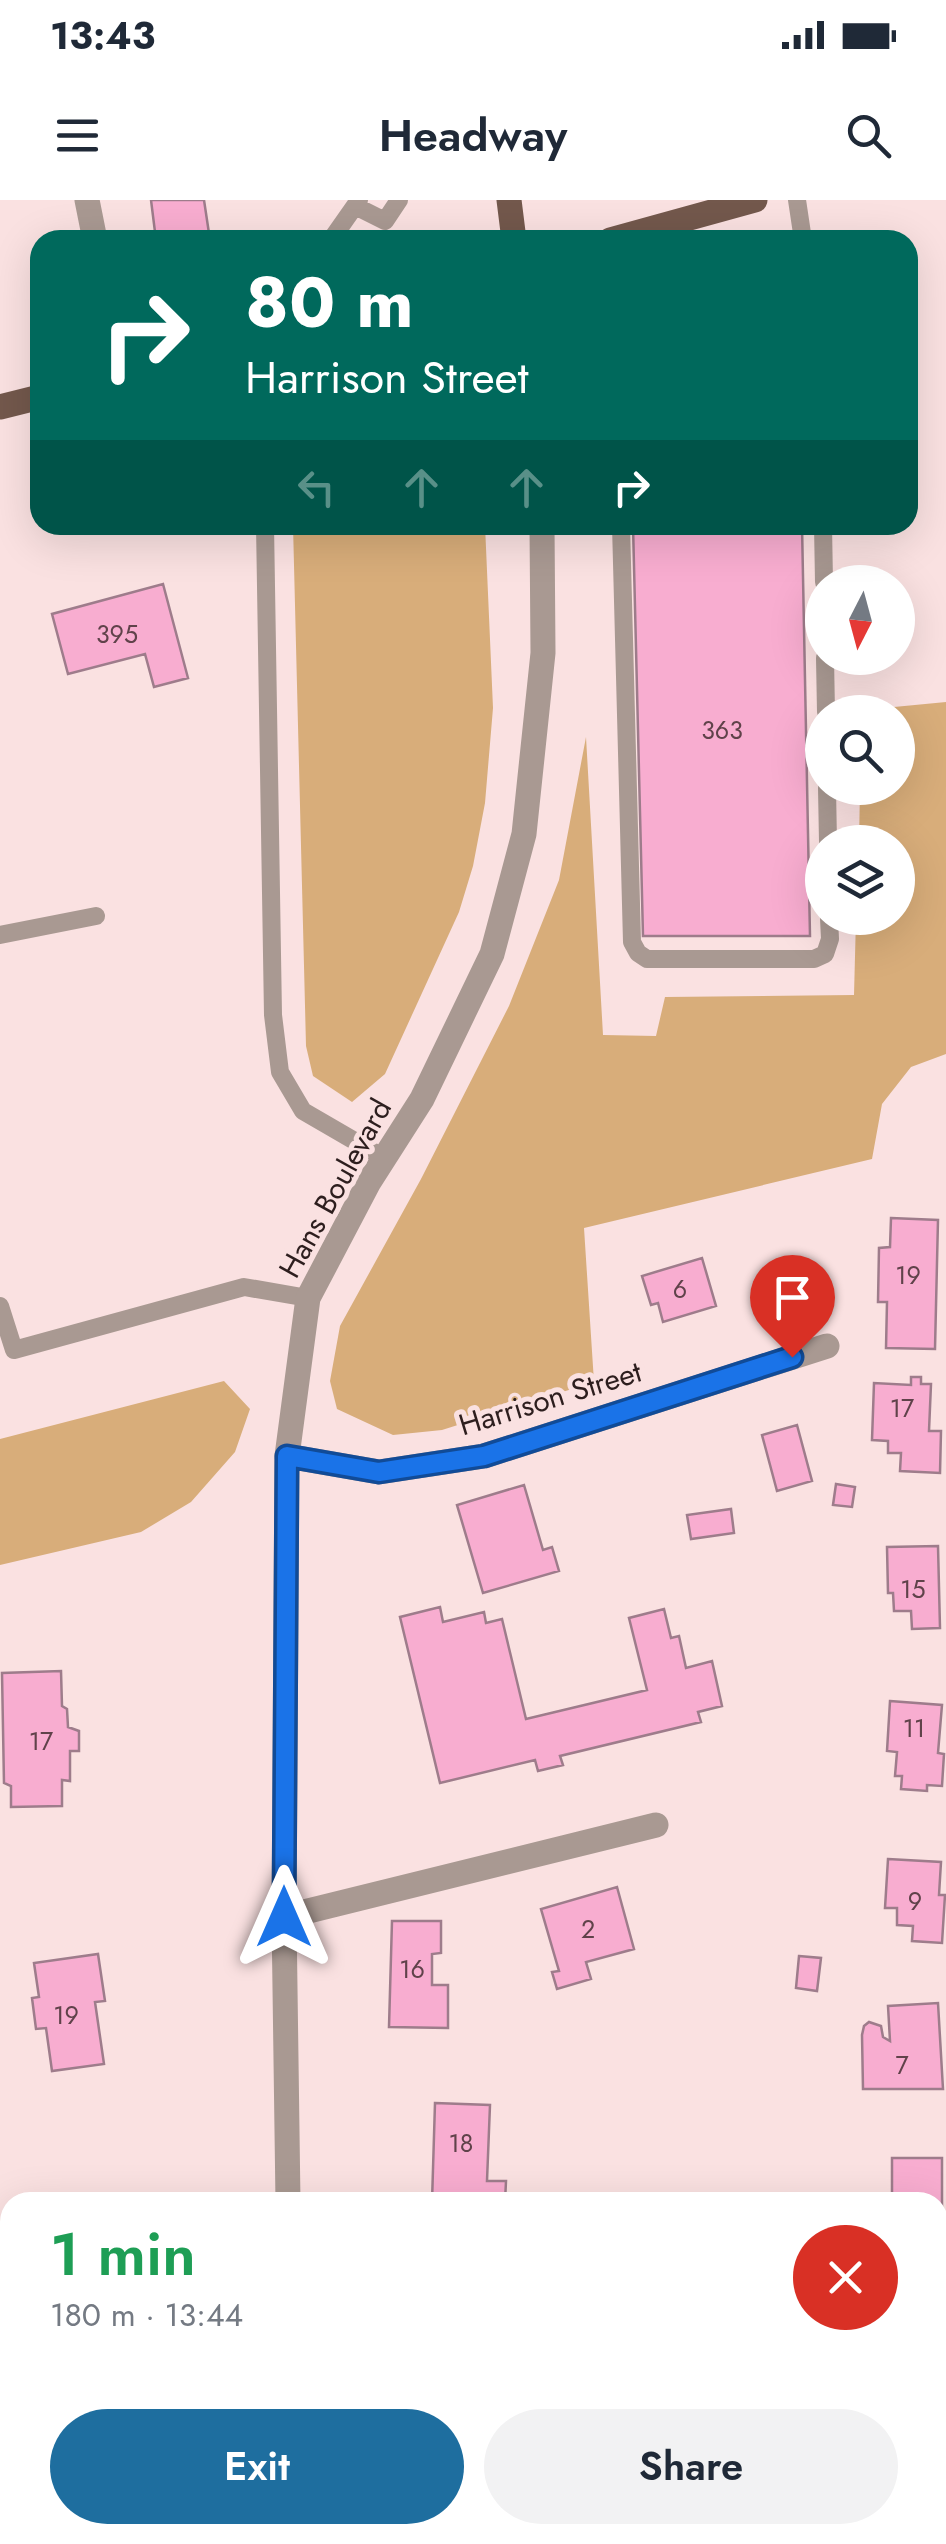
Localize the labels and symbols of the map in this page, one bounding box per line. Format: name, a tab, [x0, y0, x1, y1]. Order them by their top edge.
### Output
north arrow	[805, 565, 915, 675]
house number: 395	[96, 616, 138, 652]
house number: 363	[701, 712, 743, 748]
street label: Hans Boulevard	[268, 1091, 402, 1285]
pin	[750, 1255, 835, 1358]
house number: 19	[895, 1257, 921, 1293]
house number: 6	[673, 1271, 687, 1307]
street label: Harrison Street	[453, 1350, 647, 1446]
house number: 17	[890, 1390, 914, 1426]
house number: 15	[900, 1571, 926, 1607]
house number: 11	[903, 1710, 925, 1746]
house number: 17	[29, 1723, 53, 1759]
position arrow	[232, 1865, 336, 1969]
house number: 9	[908, 1883, 922, 1919]
house number: 2	[581, 1911, 595, 1947]
house number: 16	[399, 1951, 425, 1987]
house number: 19	[53, 1997, 79, 2033]
house number: 7	[895, 2047, 909, 2083]
house number: 18	[449, 2125, 473, 2161]

